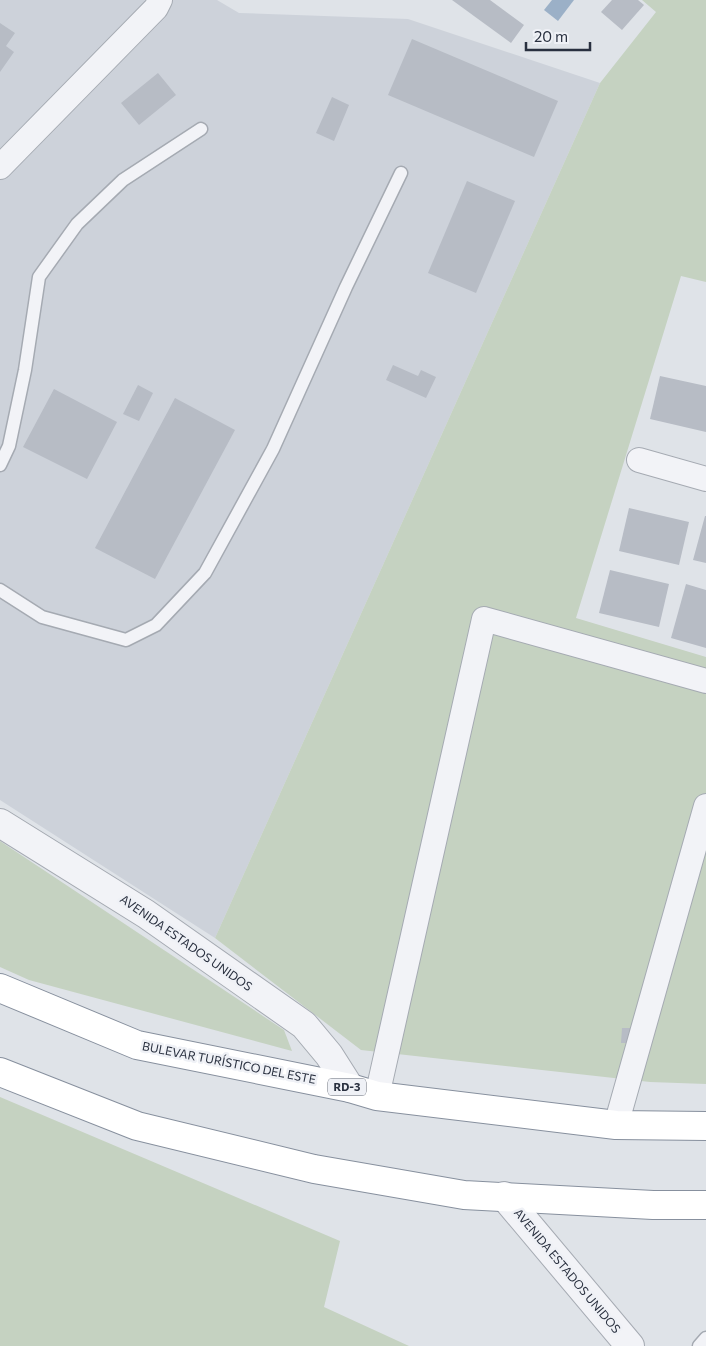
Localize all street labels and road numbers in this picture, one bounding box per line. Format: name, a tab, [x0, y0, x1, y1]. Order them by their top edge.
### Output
street label: AVENIDA ESTADOS UNIDOS	[118, 891, 255, 993]
street label: BULEVAR TURÍSTICO DEL ESTE	[141, 1038, 317, 1086]
road number: RD-3	[328, 1078, 366, 1096]
street label: AVENIDA ESTADOS UNIDOS	[512, 1205, 624, 1335]

